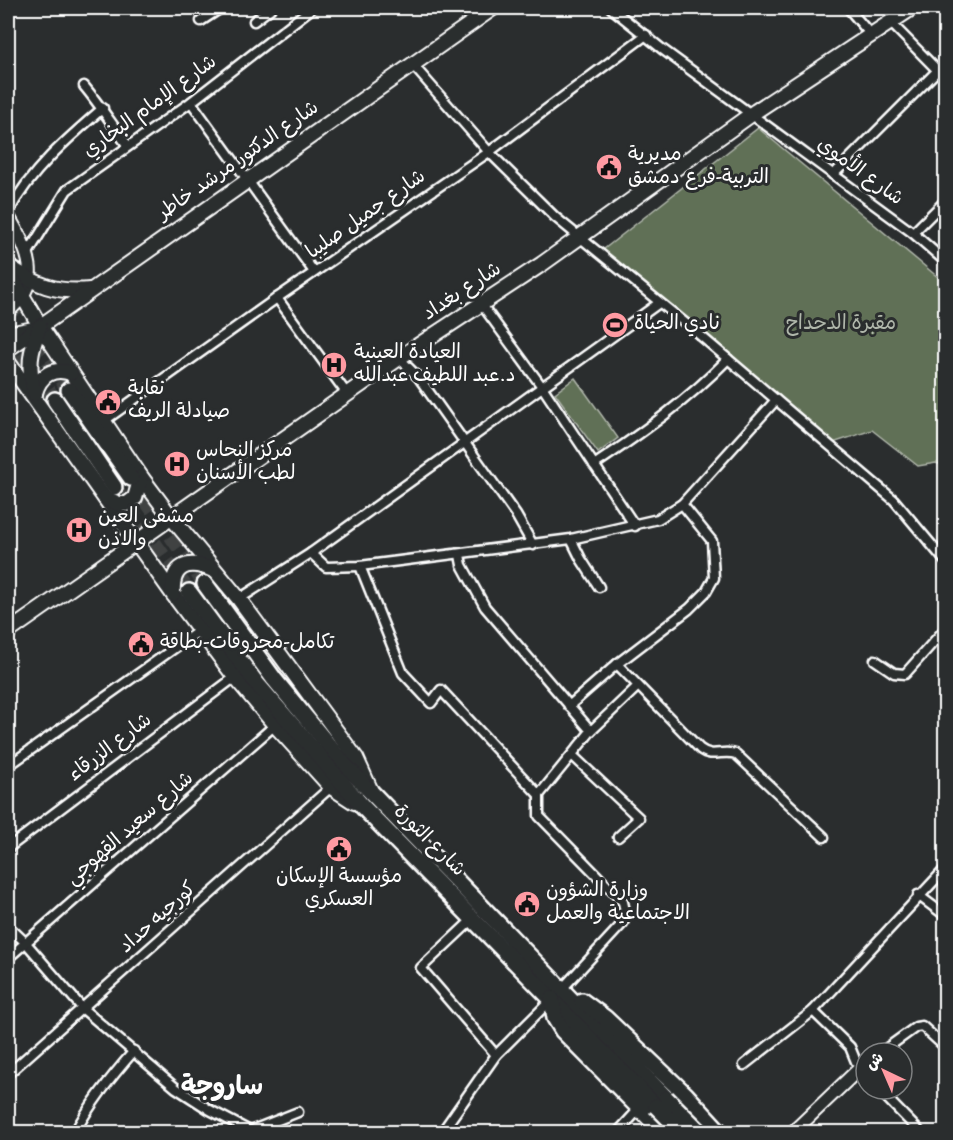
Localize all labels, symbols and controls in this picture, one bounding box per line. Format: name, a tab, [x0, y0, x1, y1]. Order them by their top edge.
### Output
street label: شارع الإمام البخاري	[79, 51, 222, 164]
street label: شارع الدكتور مرشد خاطر	[151, 97, 324, 228]
street label: شارع الأموي	[811, 130, 909, 212]
place label: مديرية التربية-فرع دمشق	[628, 145, 769, 191]
public building icon: مديرية التربية-فرع دمشق	[594, 152, 624, 182]
street label: شارع جميل صليبا	[302, 166, 431, 266]
street label: شارع بغداد	[419, 258, 507, 327]
sports icon: نادي الحياة	[600, 310, 630, 340]
place label: نادي الحياة	[634, 313, 720, 337]
park label: مقبرة الدحداح	[786, 313, 896, 337]
place label: العيادة العينية د.عبد اللطيف عبدالله	[354, 342, 515, 389]
hospital icon: العيادة العينية د.عبد اللطيف عبدالله	[319, 350, 349, 380]
place label: نقابة صيادلة الريف	[128, 378, 230, 425]
public building icon: نقابة صيادلة الريف	[93, 387, 123, 417]
place label: مركز النحاس لطب الأسنان	[196, 440, 296, 487]
hospital icon: مركز النحاس لطب الأسنان	[162, 449, 192, 479]
place label: مشفى العين والاذن	[98, 506, 194, 553]
hospital icon: مشفى العين والاذن	[64, 515, 94, 545]
public building icon: تكامل-محروقات-بطاقة	[126, 629, 156, 659]
place label: تكامل-محروقات-بطاقة	[160, 632, 334, 656]
street label: شارع الزرقاء	[64, 709, 157, 788]
street label: شارع سعيد القهوجي	[62, 768, 201, 894]
street label: شارع الثورة	[387, 801, 469, 883]
public building icon: مؤسسة الإسكان العسكري	[324, 834, 354, 864]
place label: مؤسسة الإسكان العسكري	[276, 866, 402, 913]
street label: كورجيه حداد	[115, 878, 202, 960]
place label: وزارة الشؤون الاجتماعية والعمل	[546, 880, 690, 927]
public building icon: وزارة الشؤون الاجتماعية والعمل	[512, 889, 542, 919]
north arrow	[854, 1041, 914, 1101]
text: ش	[863, 1050, 889, 1076]
district label: ساروجة	[181, 1073, 263, 1105]

